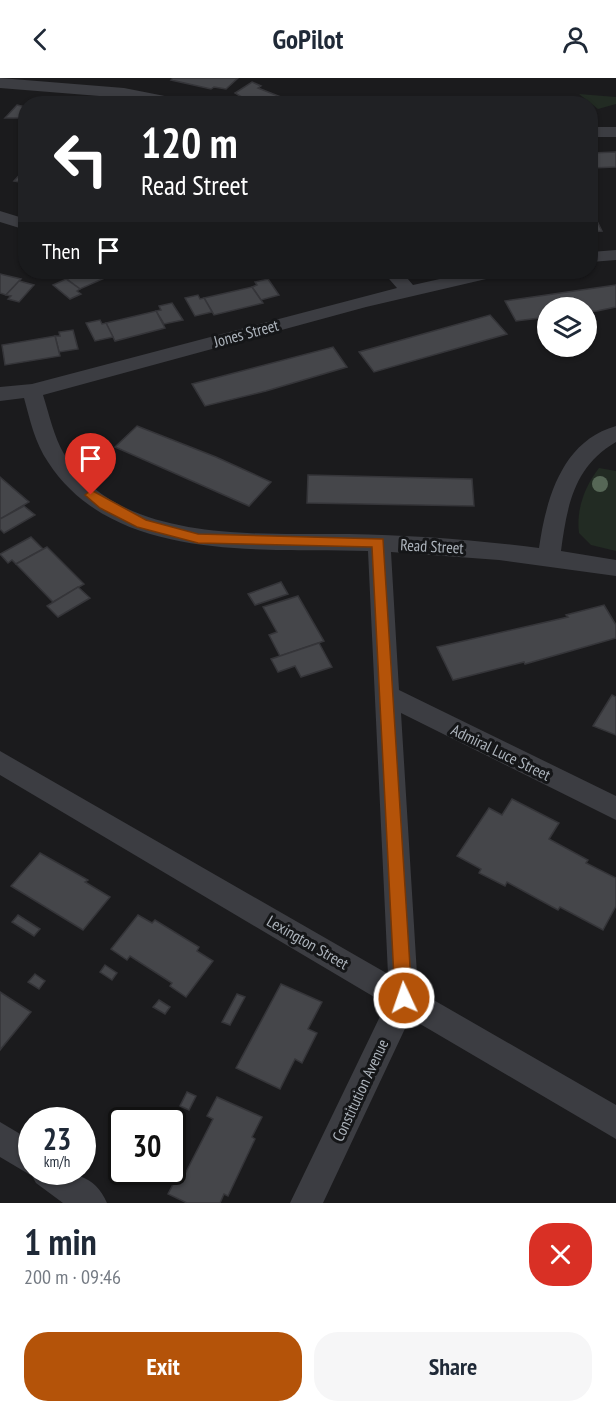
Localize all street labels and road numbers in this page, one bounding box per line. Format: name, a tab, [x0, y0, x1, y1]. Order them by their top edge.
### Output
street label: Jones Street	[210, 315, 281, 352]
street label: Read Street	[400, 534, 465, 558]
street label: Admiral Luce Street	[448, 719, 555, 785]
street label: Lexington Street	[264, 911, 353, 974]
street label: Constitution Avenue	[328, 1036, 392, 1144]

